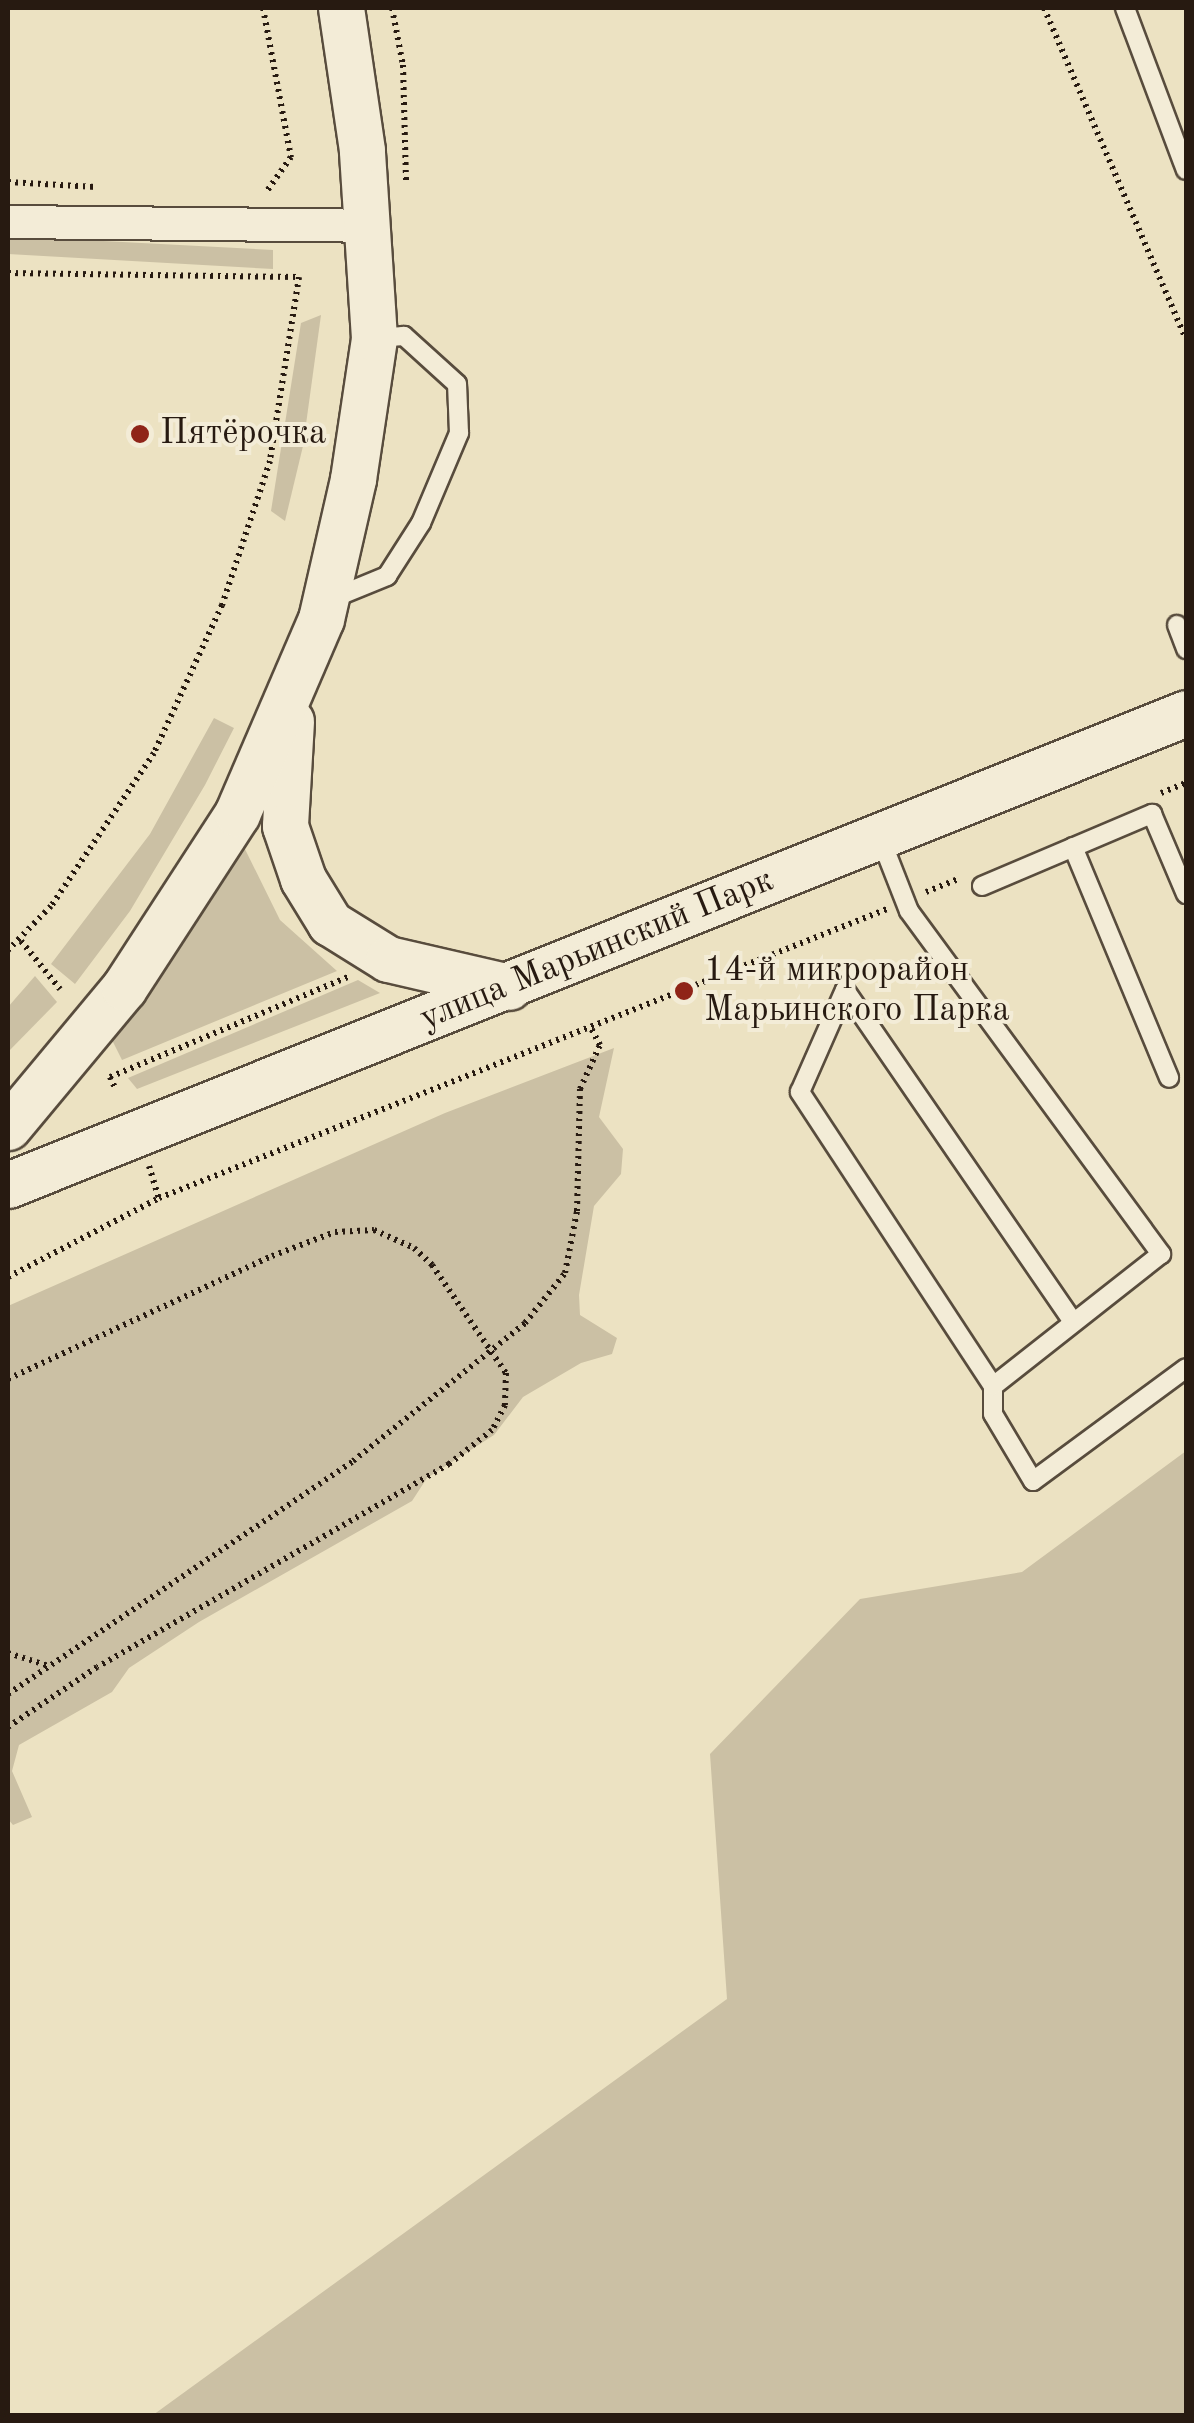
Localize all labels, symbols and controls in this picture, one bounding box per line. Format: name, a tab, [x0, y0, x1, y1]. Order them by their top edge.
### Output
place label: Пятёрочка	[160, 413, 326, 455]
marker: Пятёрочка	[129, 423, 151, 445]
street label: улица Марьинский Парк	[414, 860, 780, 1040]
place label: 14-й микрорайон Марьинского Парка	[704, 950, 1010, 1032]
marker: 14-й микрорайон Марьинского Парка	[673, 980, 695, 1002]

